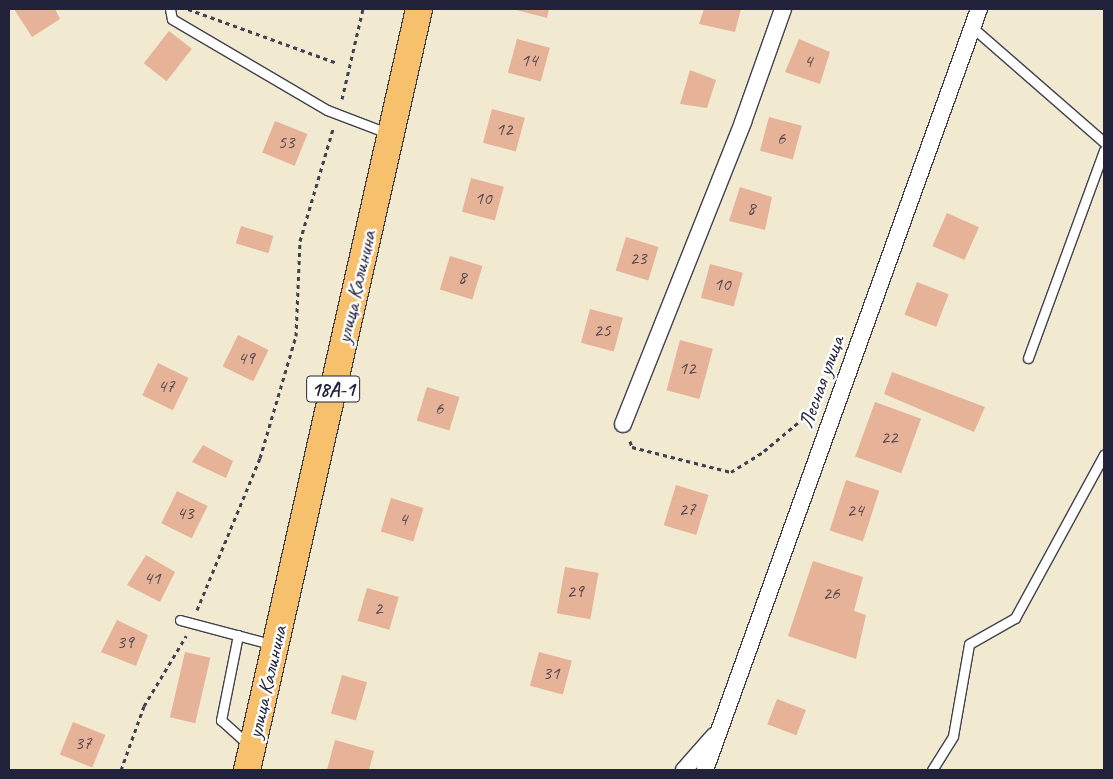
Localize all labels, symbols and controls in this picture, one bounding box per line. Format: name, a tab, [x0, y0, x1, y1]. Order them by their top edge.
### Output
house number: 14	[520, 50, 538, 72]
house number: 4	[804, 51, 812, 73]
house number: 12	[495, 119, 513, 141]
house number: 6	[777, 128, 785, 150]
house number: 53	[277, 132, 295, 154]
house number: 10	[474, 188, 492, 210]
house number: 8	[747, 198, 755, 220]
street label: улица Калинина	[331, 228, 381, 346]
house number: 23	[629, 248, 647, 270]
house number: 8	[458, 267, 466, 289]
house number: 10	[713, 274, 731, 296]
house number: 25	[593, 320, 611, 342]
street label: Лесная улица	[793, 333, 849, 431]
house number: 49	[237, 348, 255, 370]
house number: 12	[678, 358, 696, 380]
road number: 18А-1	[306, 372, 360, 406]
house number: 47	[157, 376, 175, 398]
house number: 6	[435, 398, 443, 420]
house number: 22	[880, 427, 898, 449]
house number: 27	[678, 499, 696, 521]
house number: 24	[846, 500, 864, 522]
house number: 43	[176, 503, 194, 525]
house number: 4	[399, 509, 407, 531]
house number: 41	[143, 568, 161, 590]
house number: 29	[566, 581, 584, 603]
house number: 26	[822, 583, 840, 605]
house number: 2	[374, 598, 382, 620]
street label: улица Калинина	[242, 623, 292, 741]
house number: 39	[116, 632, 134, 654]
house number: 31	[542, 663, 560, 685]
house number: 37	[74, 733, 92, 755]

